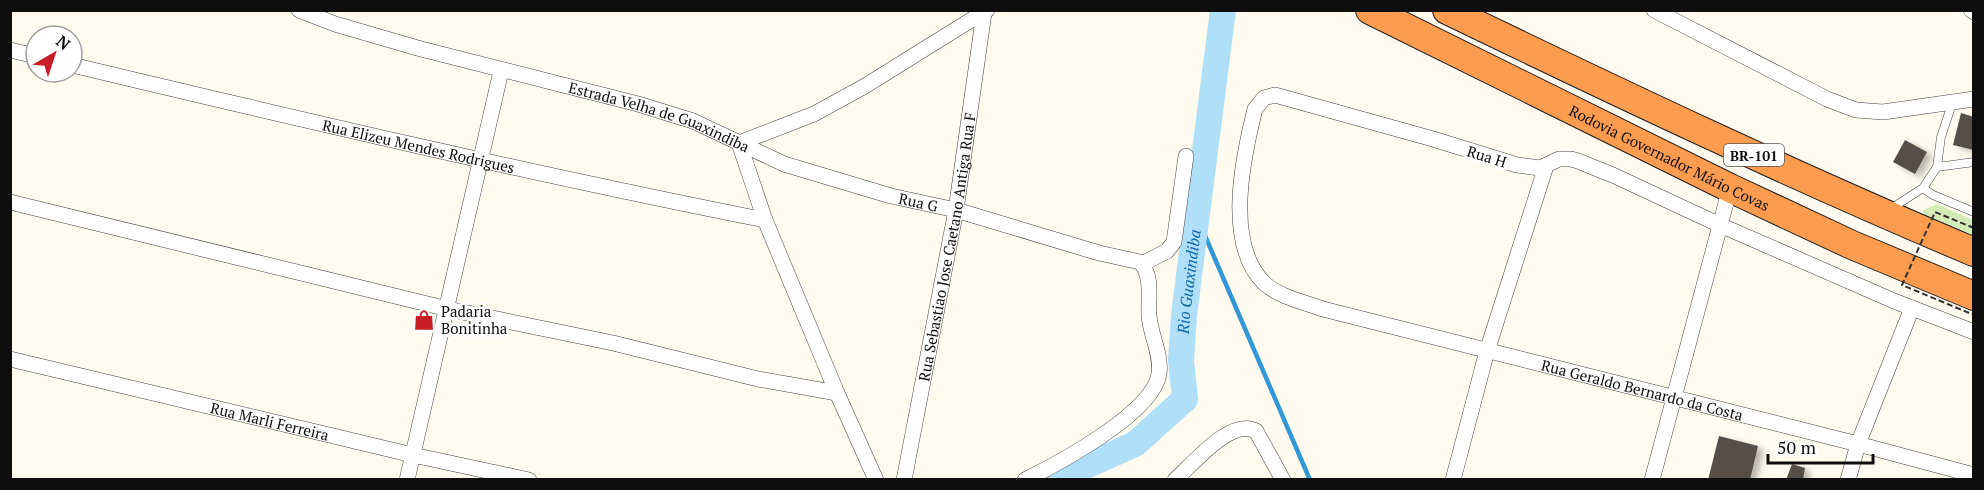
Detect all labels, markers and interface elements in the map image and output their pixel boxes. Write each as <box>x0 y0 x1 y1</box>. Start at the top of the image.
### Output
north arrow <box>24 24 84 84</box>
text: N <box>52 30 75 55</box>
street label: Estrada Velha de Guaxindiba <box>567 77 753 156</box>
street label: Rodovia Governador Mário Covas <box>1566 100 1773 215</box>
street label: Rua Sebastiao Jose Caetano Antiga Rua F <box>913 111 980 383</box>
street label: Rua Elizeu Mendes Rodrigues <box>321 114 517 177</box>
street label: Rua H <box>1465 141 1509 171</box>
road number: BR-101 <box>1724 144 1784 166</box>
street label: Rua G <box>897 188 941 216</box>
water label: Rio Guaxindiba <box>1172 228 1206 336</box>
place label: Padaria Bonitinha <box>441 301 508 338</box>
shop icon: Padaria Bonitinha <box>412 308 436 332</box>
street label: Rua Geraldo Bernardo da Costa <box>1539 355 1746 425</box>
street label: Rua Marli Ferreira <box>209 397 331 445</box>
scale bar <box>1768 427 1873 465</box>
text: 50 m <box>1777 435 1817 459</box>

